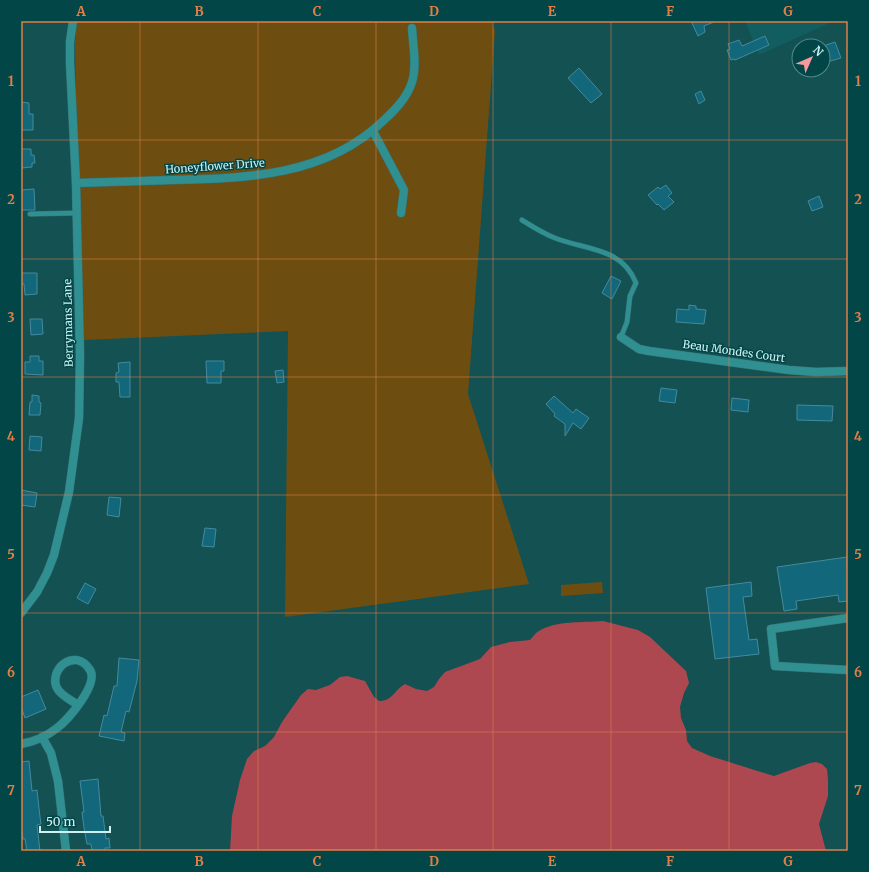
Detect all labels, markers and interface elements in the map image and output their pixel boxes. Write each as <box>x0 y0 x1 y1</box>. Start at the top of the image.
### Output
text: A <box>75 3 86 20</box>
text: B <box>194 3 204 20</box>
text: C <box>313 3 322 20</box>
text: D <box>429 3 439 20</box>
text: E <box>548 3 557 20</box>
text: F <box>666 3 674 20</box>
text: G <box>783 3 793 20</box>
north arrow <box>791 38 831 78</box>
text: N <box>810 43 826 59</box>
text: 1 <box>8 73 14 90</box>
text: 1 <box>855 73 861 90</box>
street label: Honeyflower Drive <box>165 156 266 176</box>
text: 2 <box>7 191 15 208</box>
text: 2 <box>854 191 862 208</box>
street label: Berrymans Lane <box>60 279 76 367</box>
text: 3 <box>7 309 15 326</box>
text: 3 <box>854 309 862 326</box>
street label: Beau Mondes Court <box>682 337 787 365</box>
text: 4 <box>7 428 16 445</box>
text: 4 <box>854 428 863 445</box>
text: 5 <box>7 546 15 563</box>
text: 5 <box>854 546 862 563</box>
text: 6 <box>7 664 15 681</box>
text: 6 <box>854 664 862 681</box>
text: 7 <box>7 782 15 799</box>
text: 7 <box>854 782 862 799</box>
scale bar <box>40 808 110 834</box>
text: 50 m <box>46 814 75 829</box>
text: A <box>75 853 86 870</box>
text: B <box>194 853 204 870</box>
text: C <box>313 853 322 870</box>
text: D <box>429 853 439 870</box>
text: E <box>548 853 557 870</box>
text: F <box>666 853 674 870</box>
text: G <box>783 853 793 870</box>

